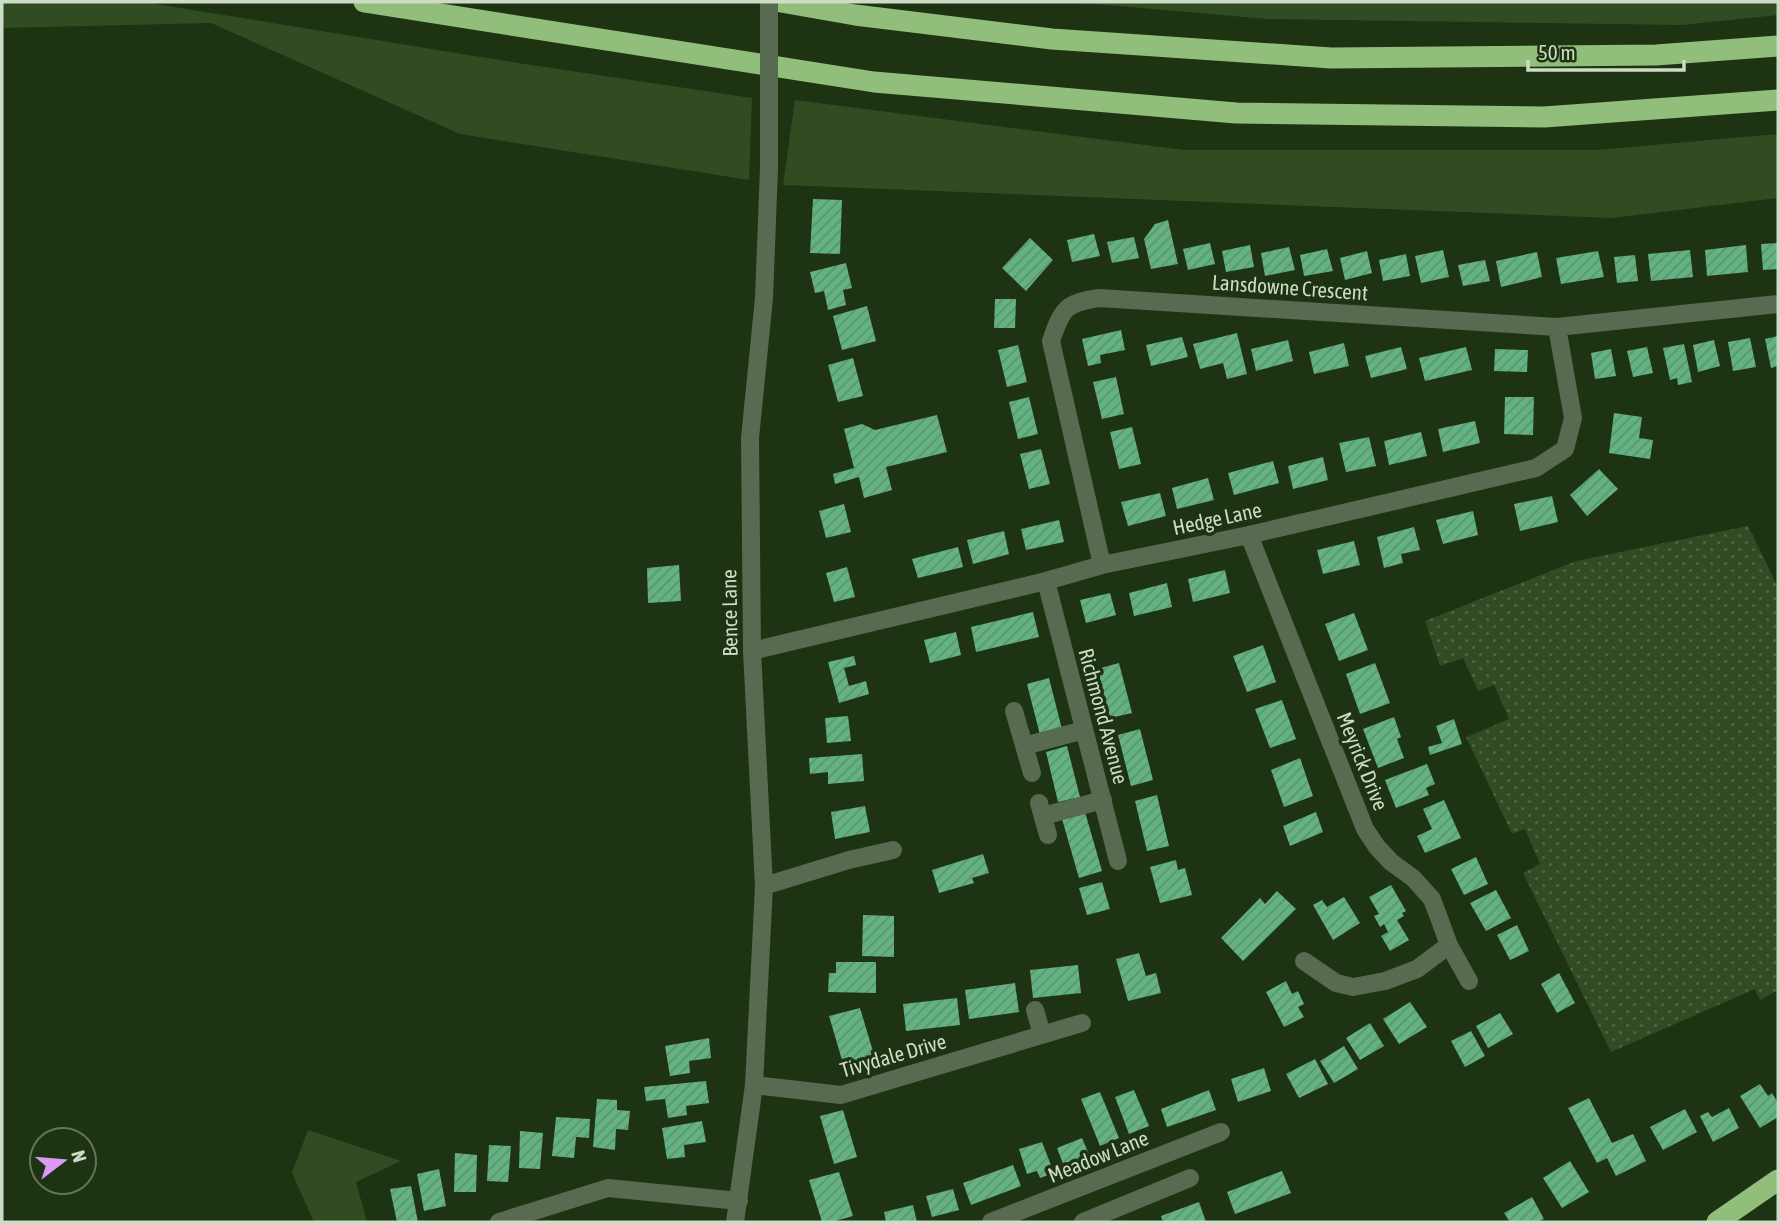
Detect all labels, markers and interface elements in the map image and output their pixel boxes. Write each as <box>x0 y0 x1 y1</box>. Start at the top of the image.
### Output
scale bar <box>1528 28 1684 72</box>
text: 50 m <box>1538 40 1576 64</box>
street label: Lansdowne Crescent <box>1211 270 1369 304</box>
street label: Hedge Lane <box>1170 497 1264 539</box>
street label: Bence Lane <box>716 569 742 657</box>
street label: Richmond Avenue <box>1074 646 1134 786</box>
street label: Meyrick Drive <box>1332 708 1394 814</box>
street label: Tivydale Drive <box>837 1028 949 1082</box>
street label: Meadow Lane <box>1044 1125 1152 1187</box>
north arrow <box>28 1126 98 1196</box>
text: N <box>67 1148 91 1165</box>

